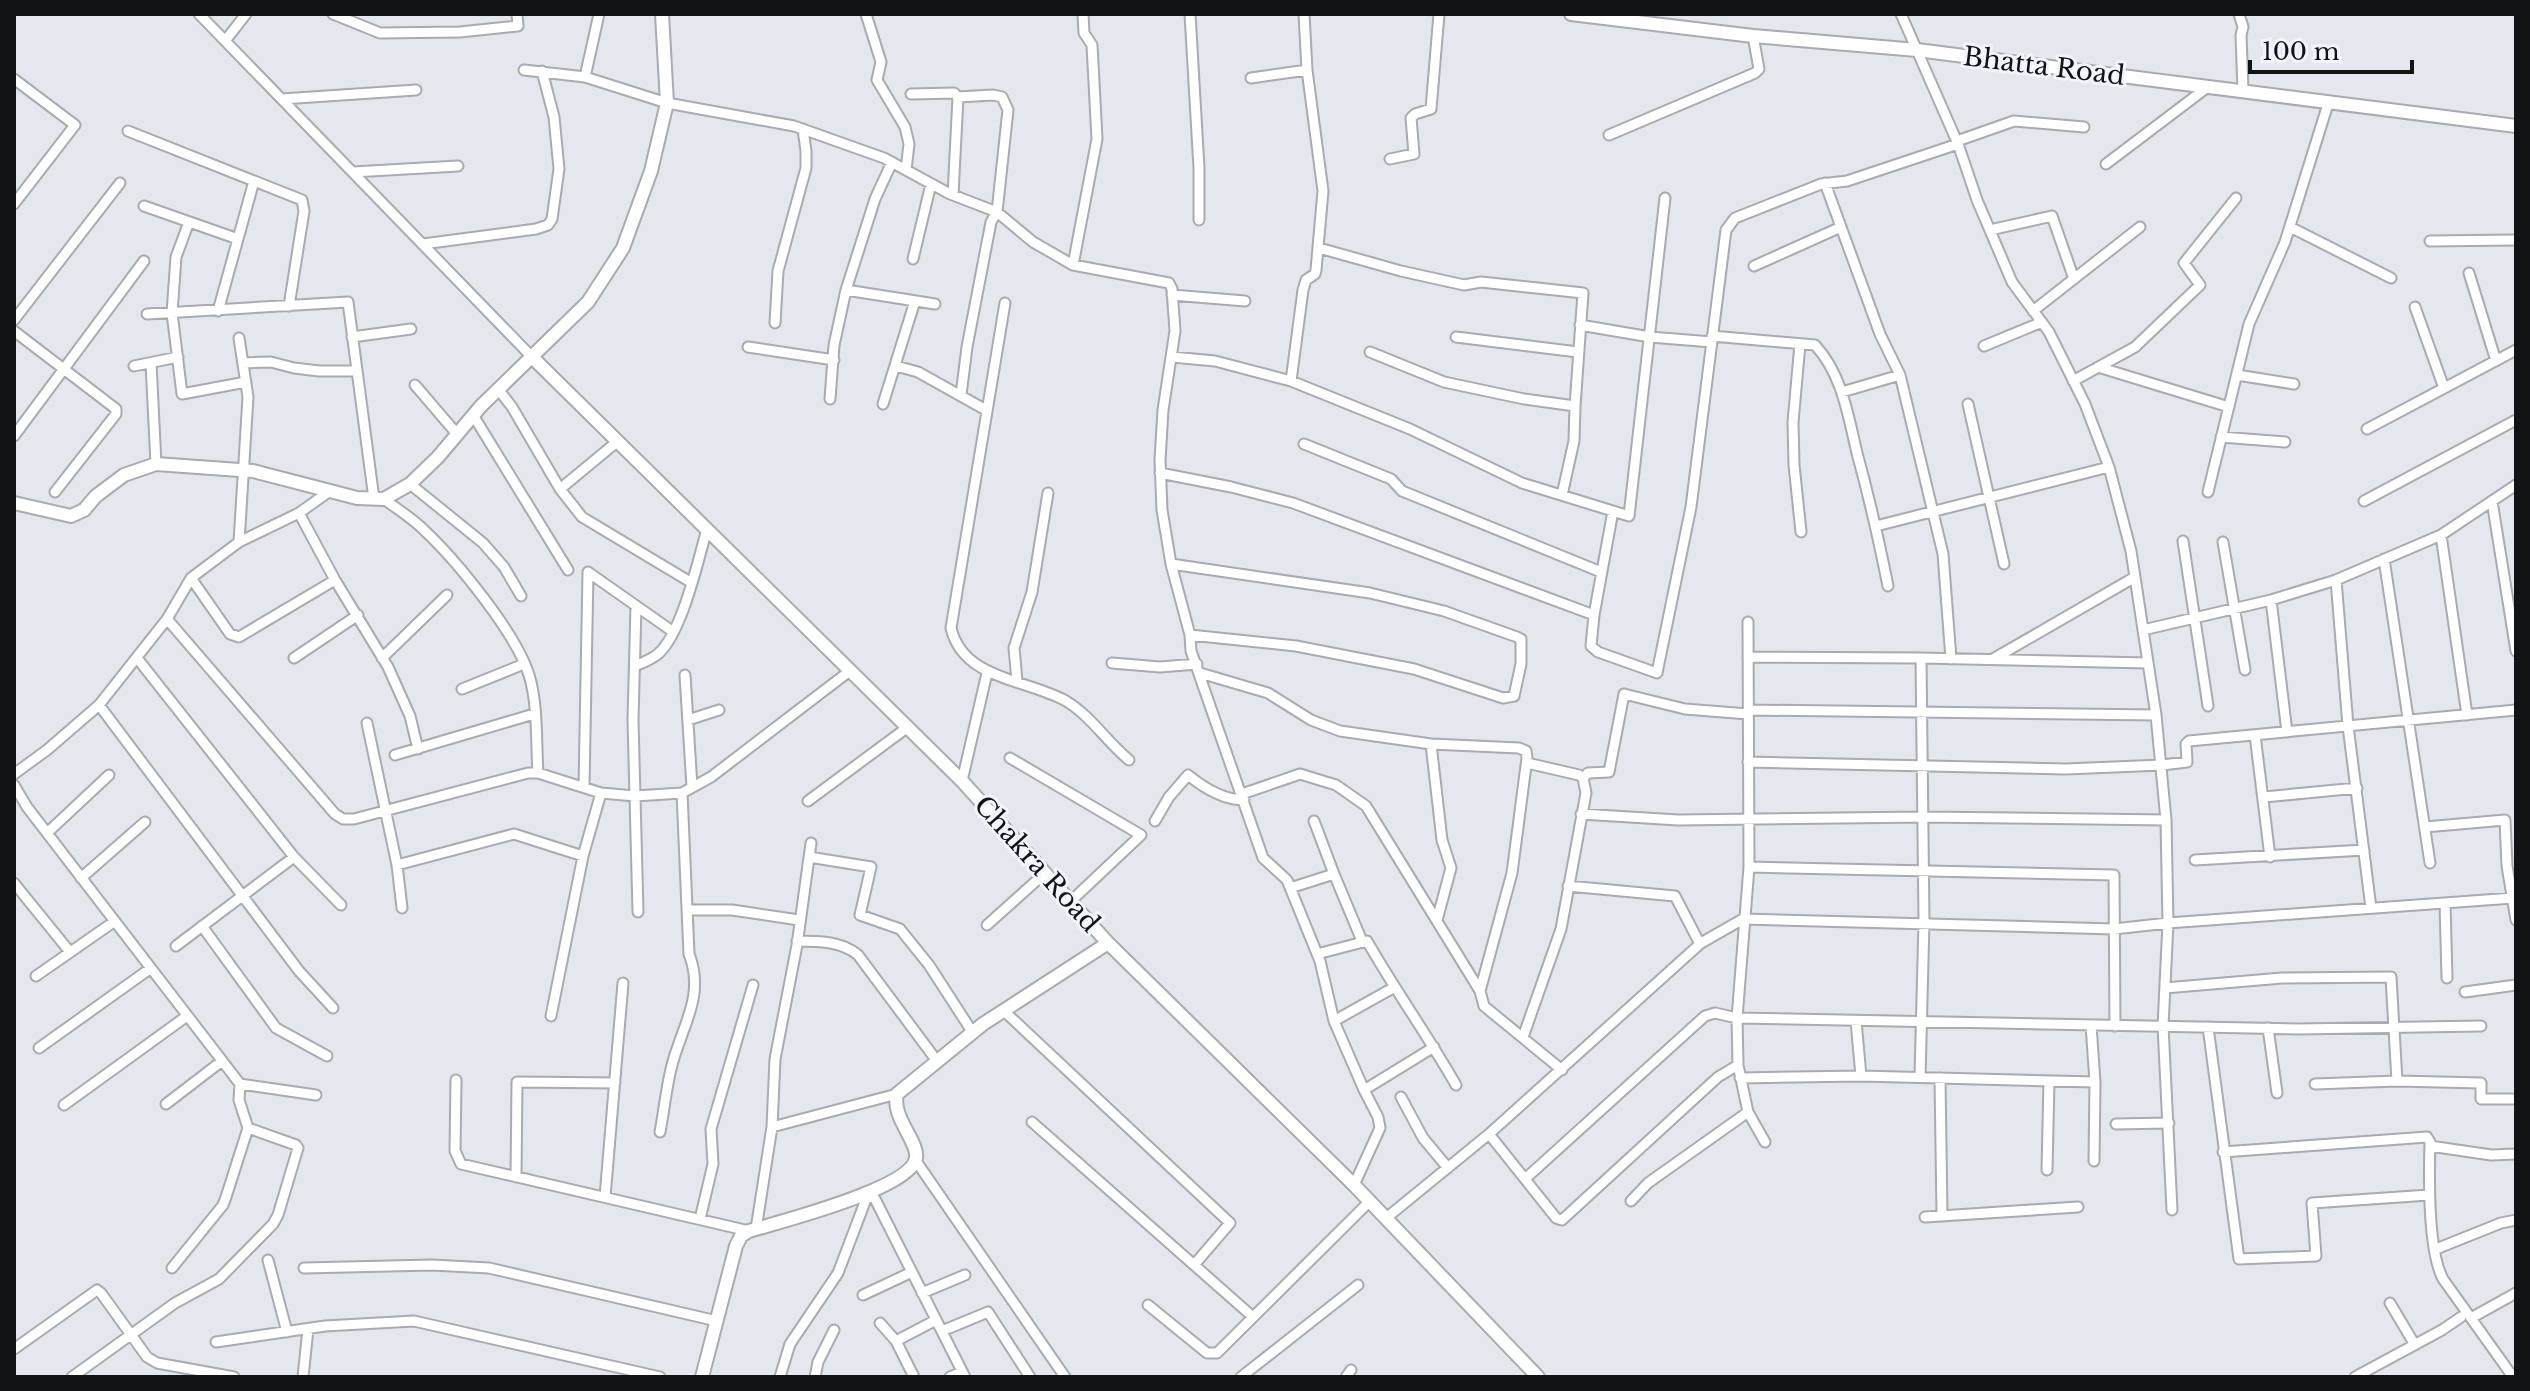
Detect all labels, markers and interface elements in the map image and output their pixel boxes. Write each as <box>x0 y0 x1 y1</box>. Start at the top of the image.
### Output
scale bar <box>2250 24 2412 74</box>
text: 100 m <box>2262 37 2340 66</box>
street label: Bhatta Road <box>1961 40 2127 92</box>
street label: Chakra Road <box>967 789 1107 939</box>

